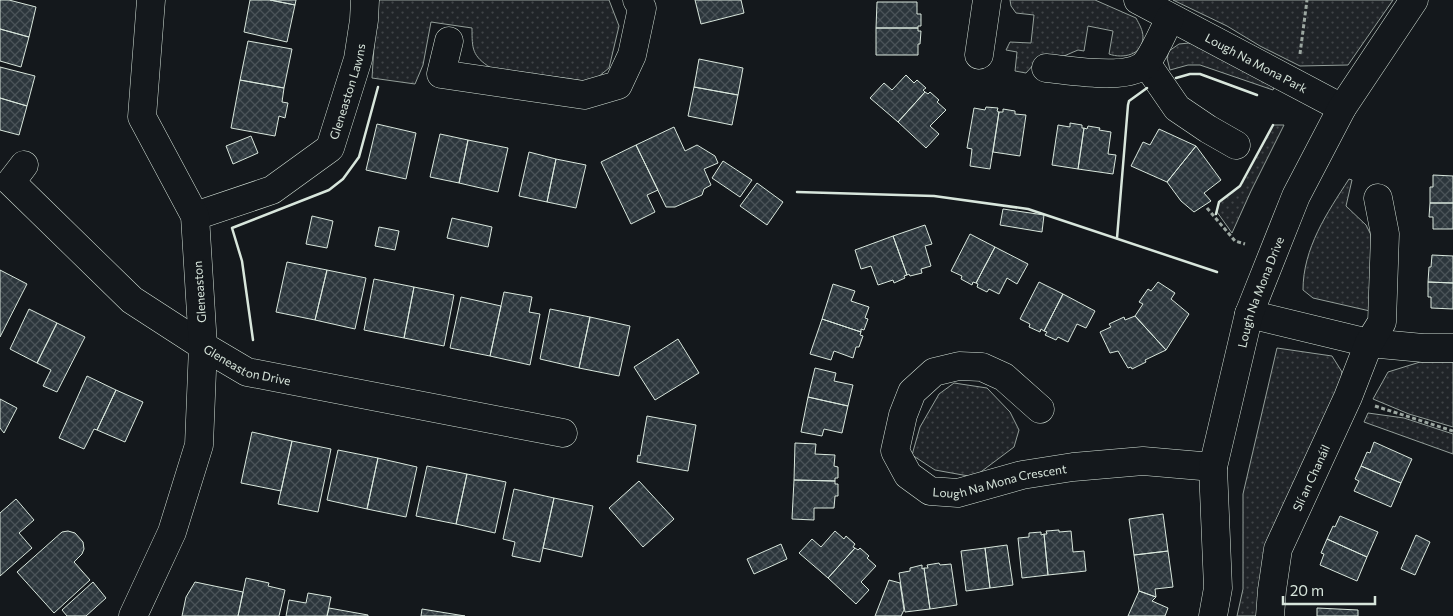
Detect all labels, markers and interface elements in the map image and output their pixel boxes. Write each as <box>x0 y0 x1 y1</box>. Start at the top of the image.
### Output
street label: Lough Na Mona Park <box>1203 30 1310 96</box>
street label: Gleneaston Lawns <box>326 43 367 141</box>
street label: Lough Na Mona Drive <box>1234 234 1286 349</box>
street label: Gleneaston <box>190 261 208 323</box>
street label: Gleneaston Drive <box>201 341 292 387</box>
street label: Slí an Chanáil <box>1289 442 1332 513</box>
street label: Lough Na Mona Crescent <box>932 461 1068 500</box>
scale bar <box>1283 574 1376 606</box>
text: 20 m <box>1290 581 1324 599</box>

